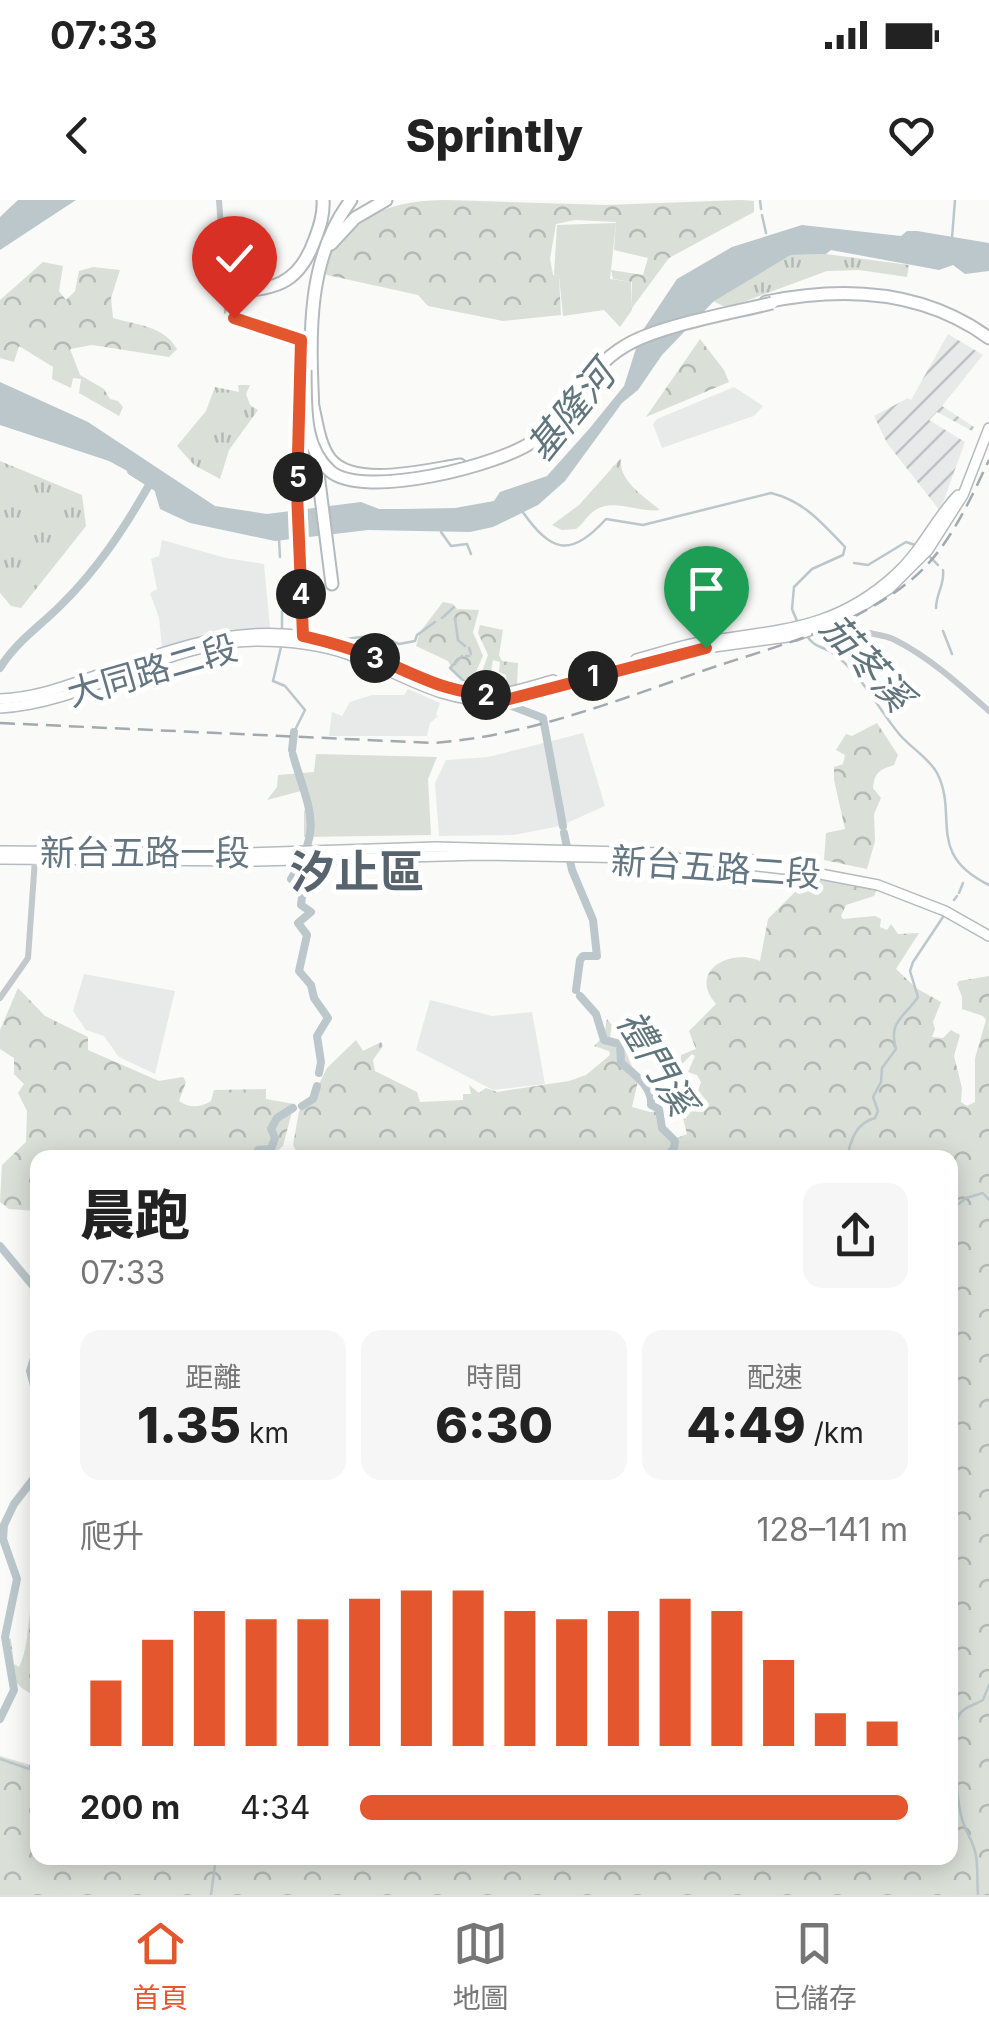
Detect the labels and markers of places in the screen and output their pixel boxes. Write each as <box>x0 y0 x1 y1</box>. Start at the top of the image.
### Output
pin <box>192 216 277 319</box>
pin: 5 <box>273 452 323 502</box>
pin <box>664 546 749 649</box>
pin: 4 <box>276 569 326 619</box>
pin: 3 <box>350 633 400 683</box>
pin: 1 <box>568 651 618 701</box>
pin: 2 <box>461 670 511 720</box>

